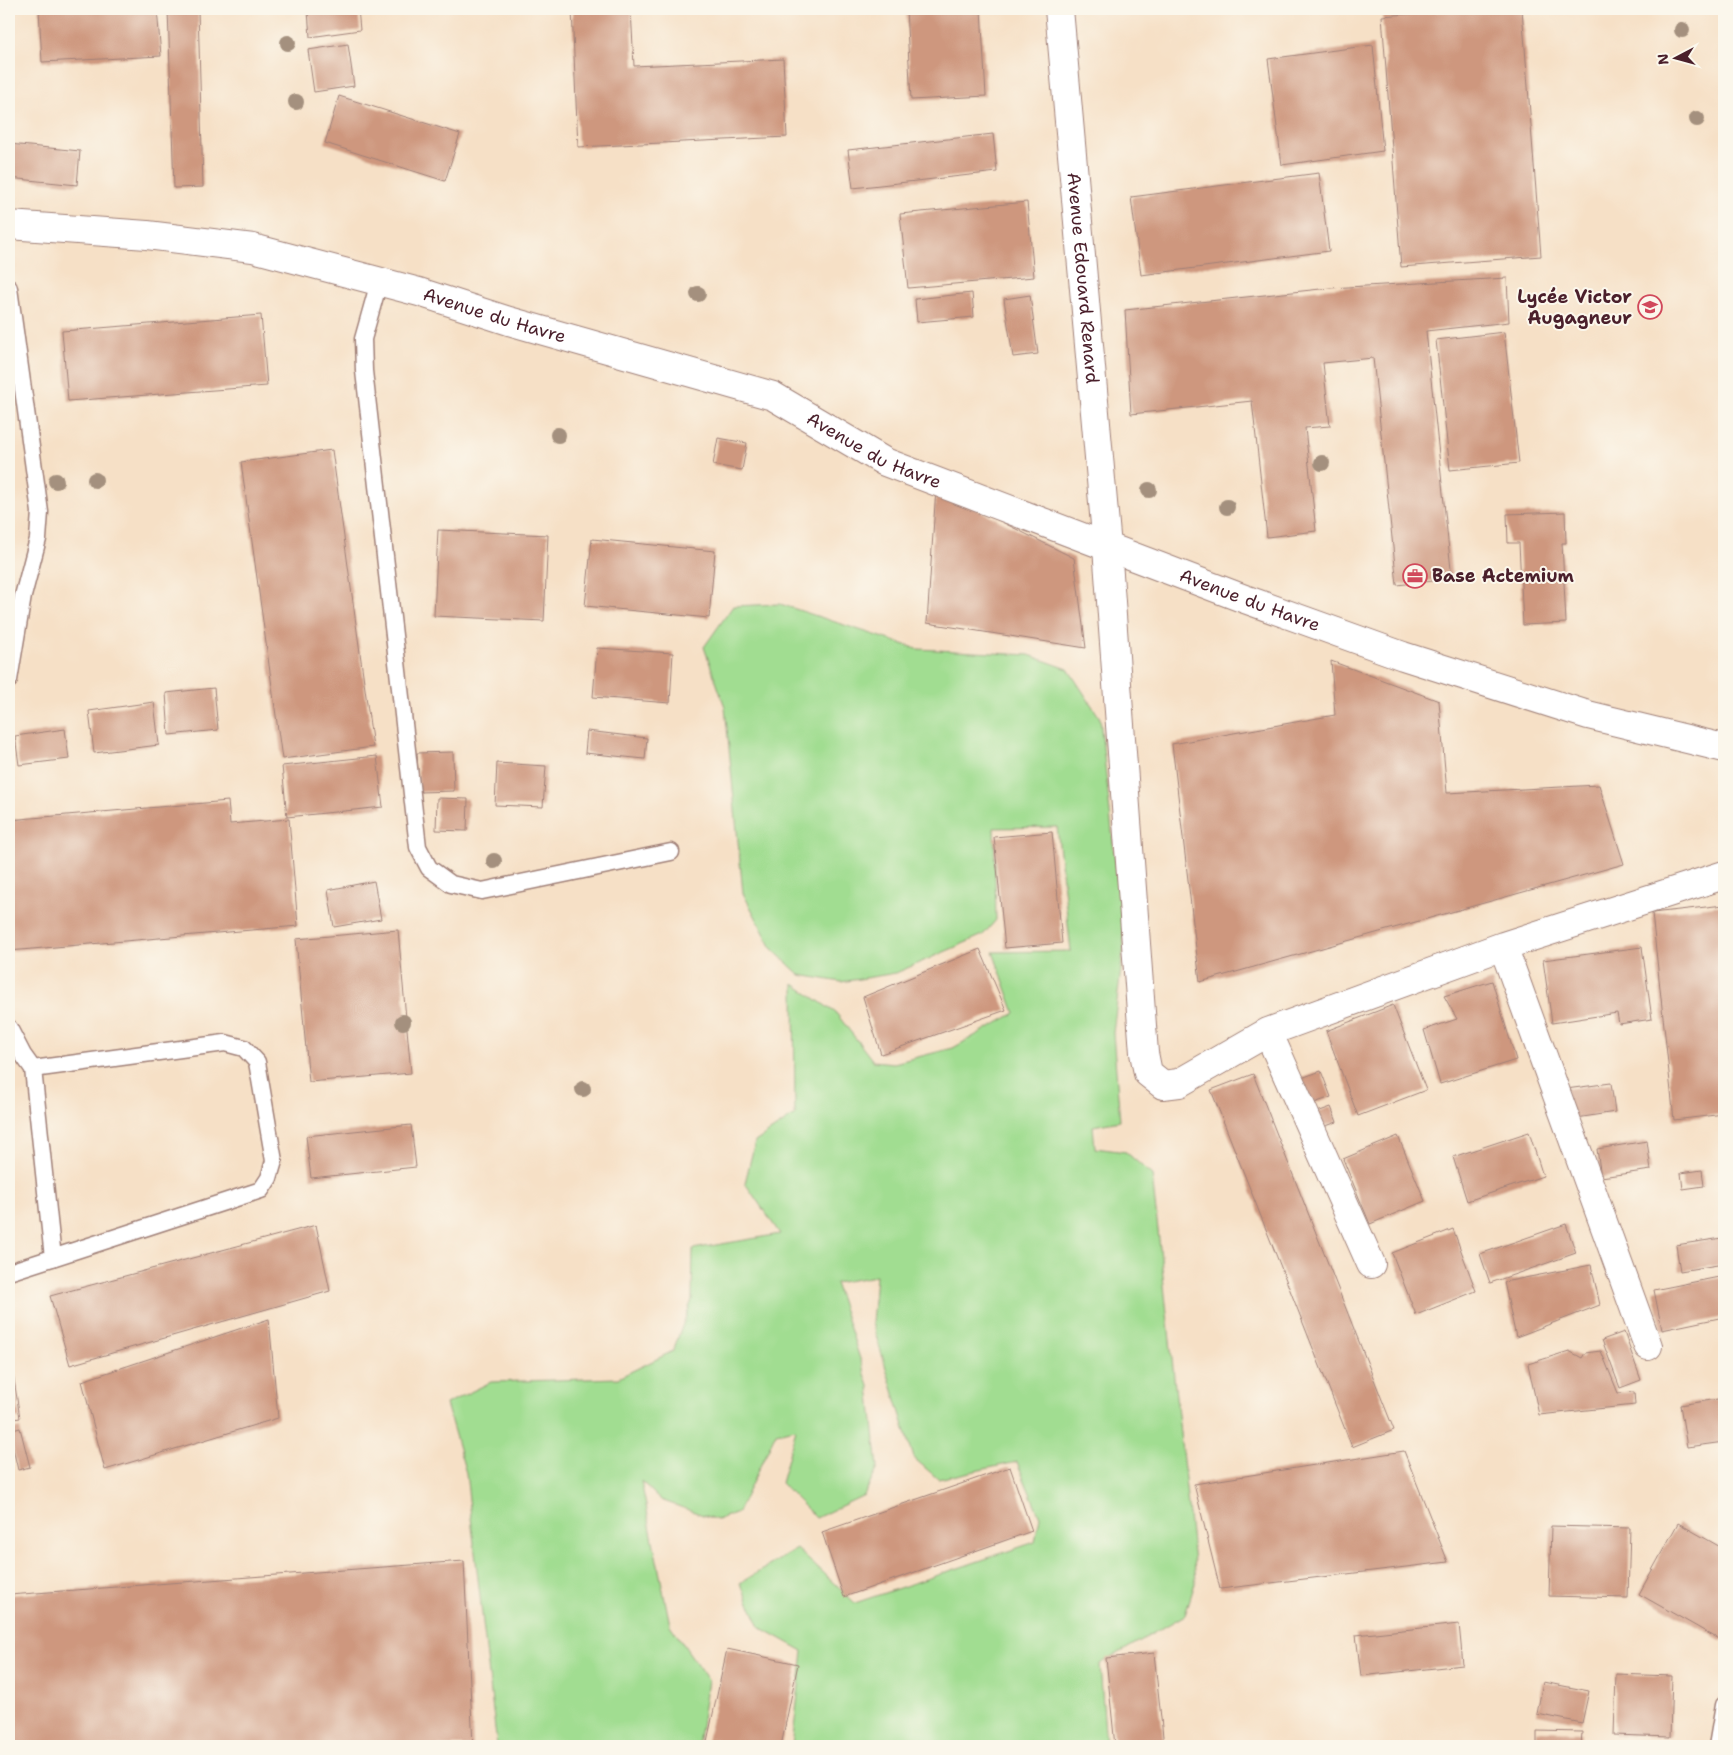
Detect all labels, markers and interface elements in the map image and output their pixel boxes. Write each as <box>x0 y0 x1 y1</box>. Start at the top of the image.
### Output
north arrow <box>1650 32 1700 82</box>
text: N <box>1654 53 1673 66</box>
street label: Avenue Edouard Renard <box>1062 171 1104 385</box>
street label: Avenue du Havre <box>420 282 569 349</box>
place label: Lycée Victor Augagneur <box>1517 285 1632 330</box>
school or university icon: Lycée Victor Augagneur <box>1637 294 1663 320</box>
street label: Avenue du Havre <box>802 406 945 494</box>
street label: Avenue du Havre <box>1176 563 1323 637</box>
office icon: Base Actemium <box>1402 563 1428 589</box>
place label: Base Actemium <box>1432 564 1574 588</box>

